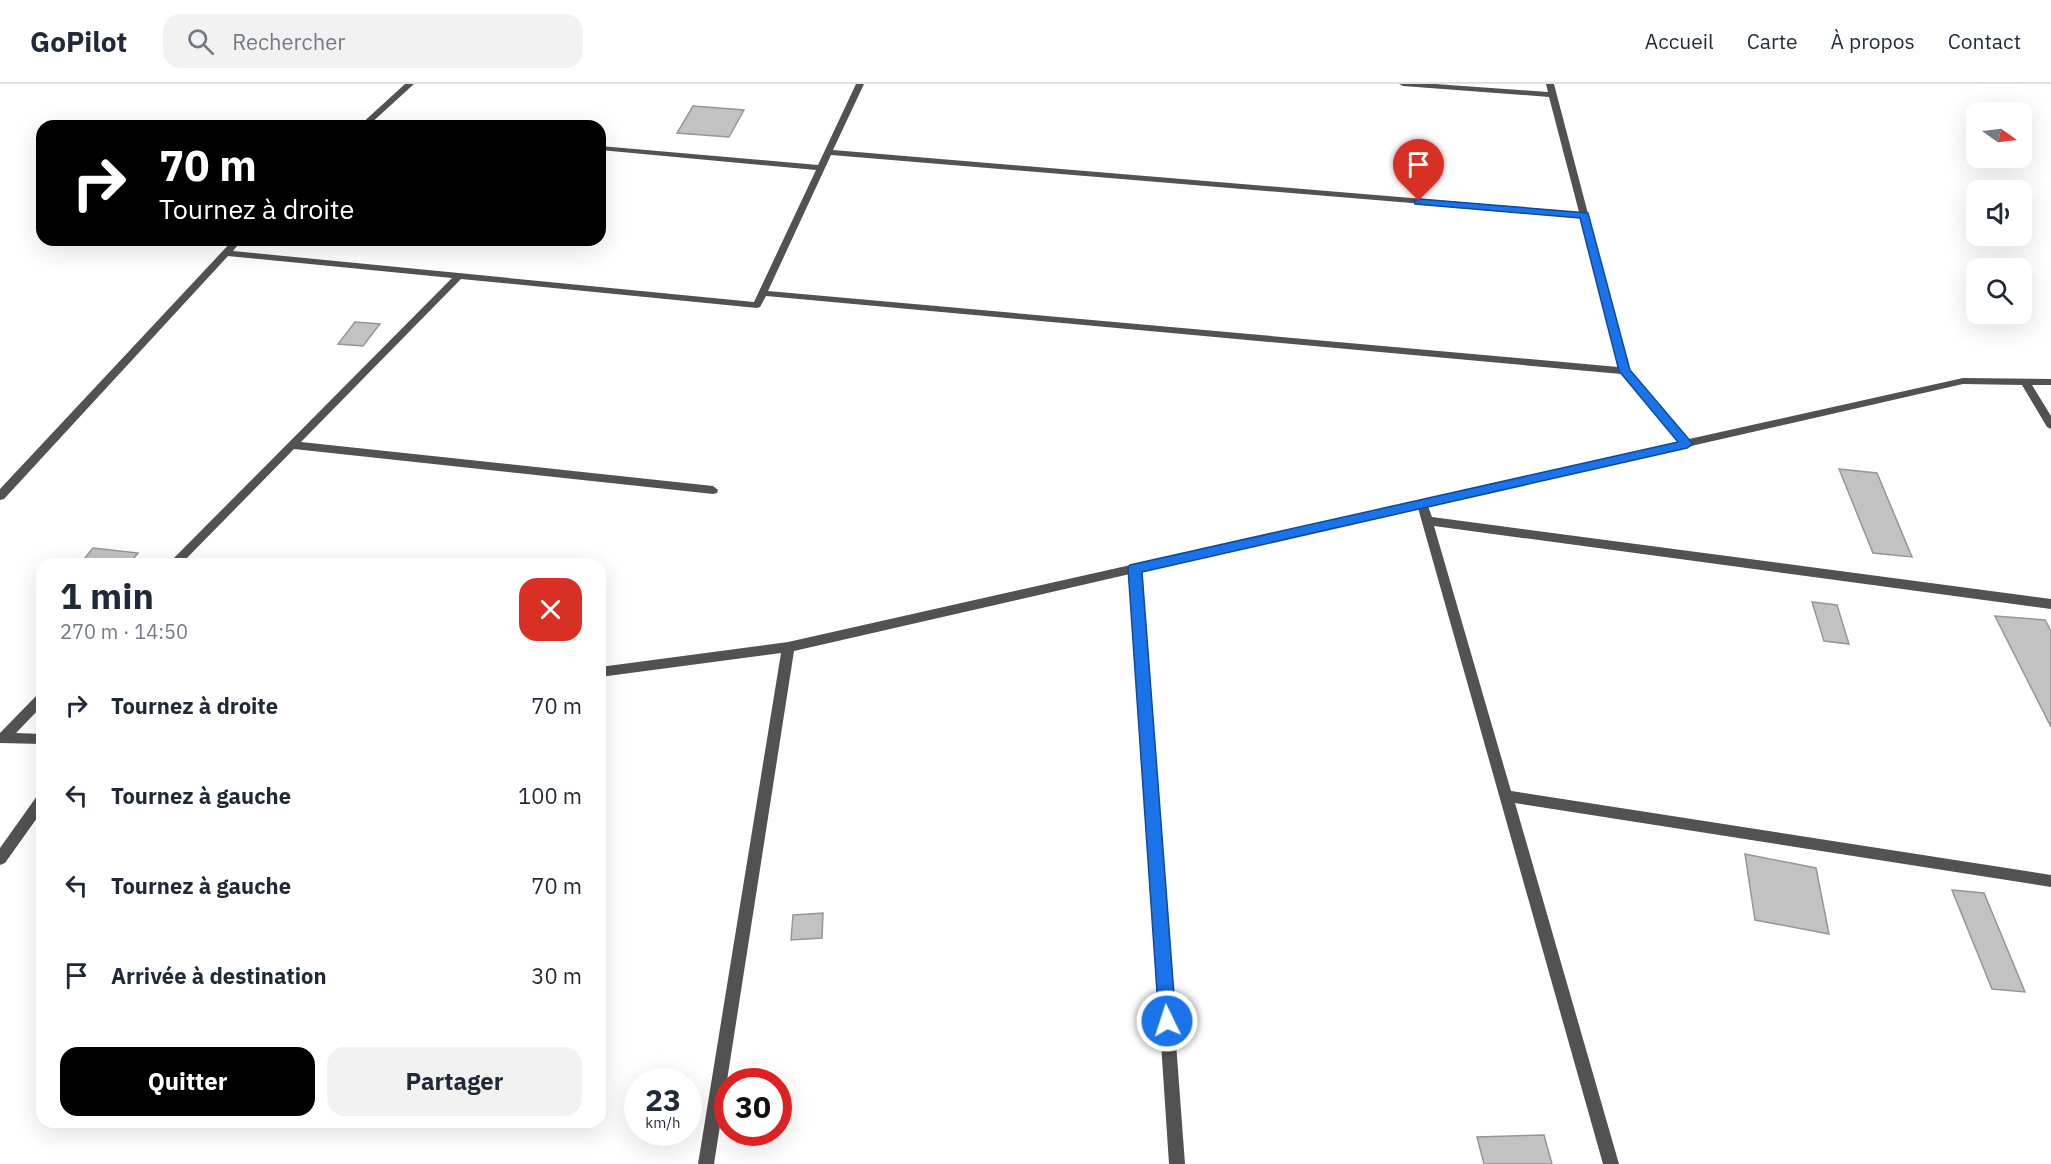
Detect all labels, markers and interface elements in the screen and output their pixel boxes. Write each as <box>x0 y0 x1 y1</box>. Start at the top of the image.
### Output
search box <box>163 14 583 68</box>
text: GoPilot <box>30 23 127 60</box>
icon: search <box>184 25 217 58</box>
text: Rechercher <box>232 27 345 56</box>
text: Accueil <box>1645 27 1714 55</box>
text: Carte <box>1747 27 1798 55</box>
text: À propos <box>1831 27 1915 55</box>
text: Contact <box>1948 27 2021 55</box>
north arrow <box>1966 102 2032 168</box>
map controls <box>1966 102 2032 324</box>
text: 70 m <box>159 138 257 193</box>
pin <box>1393 139 1444 201</box>
icon: right <box>60 144 138 222</box>
icon: arrive <box>1402 148 1435 181</box>
button: sound <box>1966 180 2032 246</box>
text: Tournez à droite <box>159 191 354 226</box>
button: search <box>1966 258 2032 324</box>
text: 1 min <box>60 572 154 619</box>
button: close <box>519 578 582 641</box>
text: 270 m · 14:50 <box>60 618 188 645</box>
icon: right <box>60 689 93 722</box>
text: Tournez à droite <box>111 691 278 720</box>
text: 70 m <box>531 691 582 720</box>
icon: left <box>60 779 93 812</box>
text: Tournez à gauche <box>111 781 291 810</box>
text: 100 m <box>518 781 582 810</box>
icon: left <box>60 869 93 902</box>
text: Tournez à gauche <box>111 871 291 900</box>
text: 70 m <box>531 871 582 900</box>
icon: arrive <box>60 959 93 992</box>
text: Arrivée à destination <box>111 961 327 990</box>
text: 30 m <box>531 961 582 990</box>
position arrow <box>1135 989 1199 1053</box>
button: Quitter <box>60 1047 315 1116</box>
button: Partager <box>327 1047 582 1116</box>
speed limit sign: 30 <box>714 1068 792 1146</box>
text: 23 <box>645 1080 681 1119</box>
text: km/h <box>645 1113 681 1132</box>

